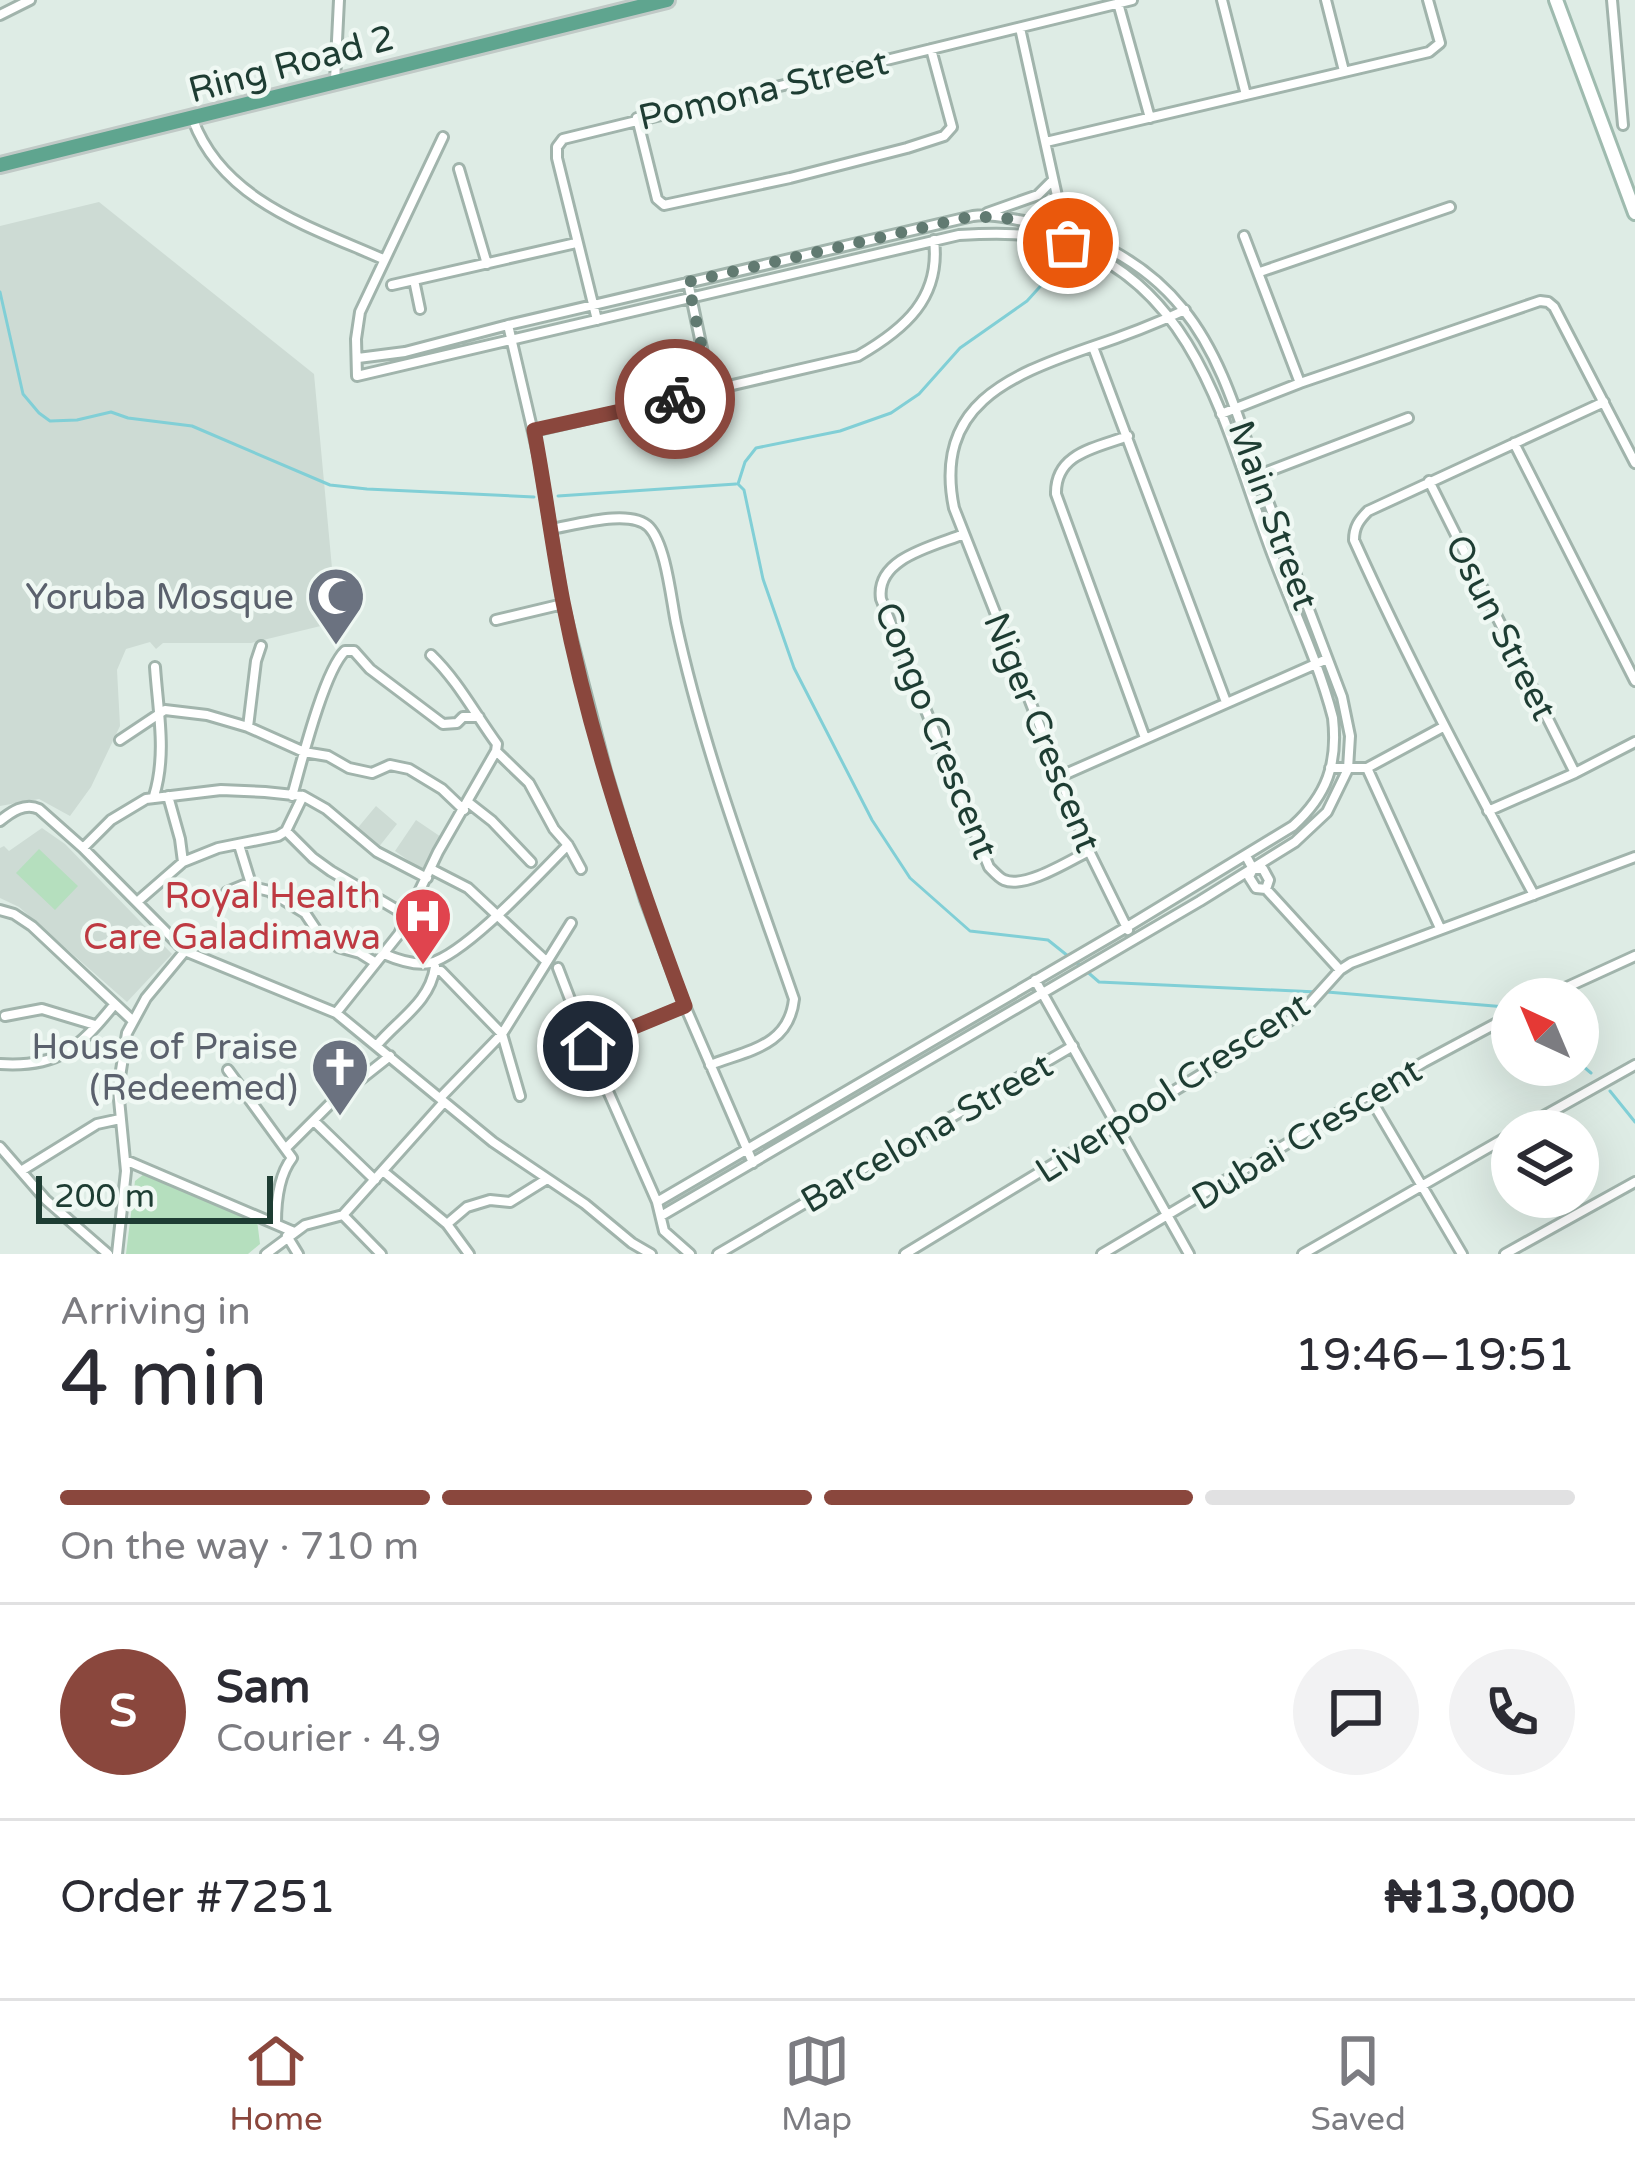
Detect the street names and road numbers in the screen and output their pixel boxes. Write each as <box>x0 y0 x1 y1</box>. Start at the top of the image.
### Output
street label: Ring Road 2 <box>184 16 399 113</box>
street label: Pomona Street <box>634 41 892 140</box>
street label: Main Street <box>1219 415 1327 616</box>
street label: Osun Street <box>1436 528 1566 728</box>
street label: Congo Crescent <box>865 596 1007 865</box>
street label: Niger Crescent <box>974 607 1109 858</box>
street label: Liverpool Crescent <box>1028 984 1318 1193</box>
street label: Barcelona Street <box>793 1044 1060 1223</box>
street label: Dubai Crescent <box>1184 1049 1429 1220</box>

